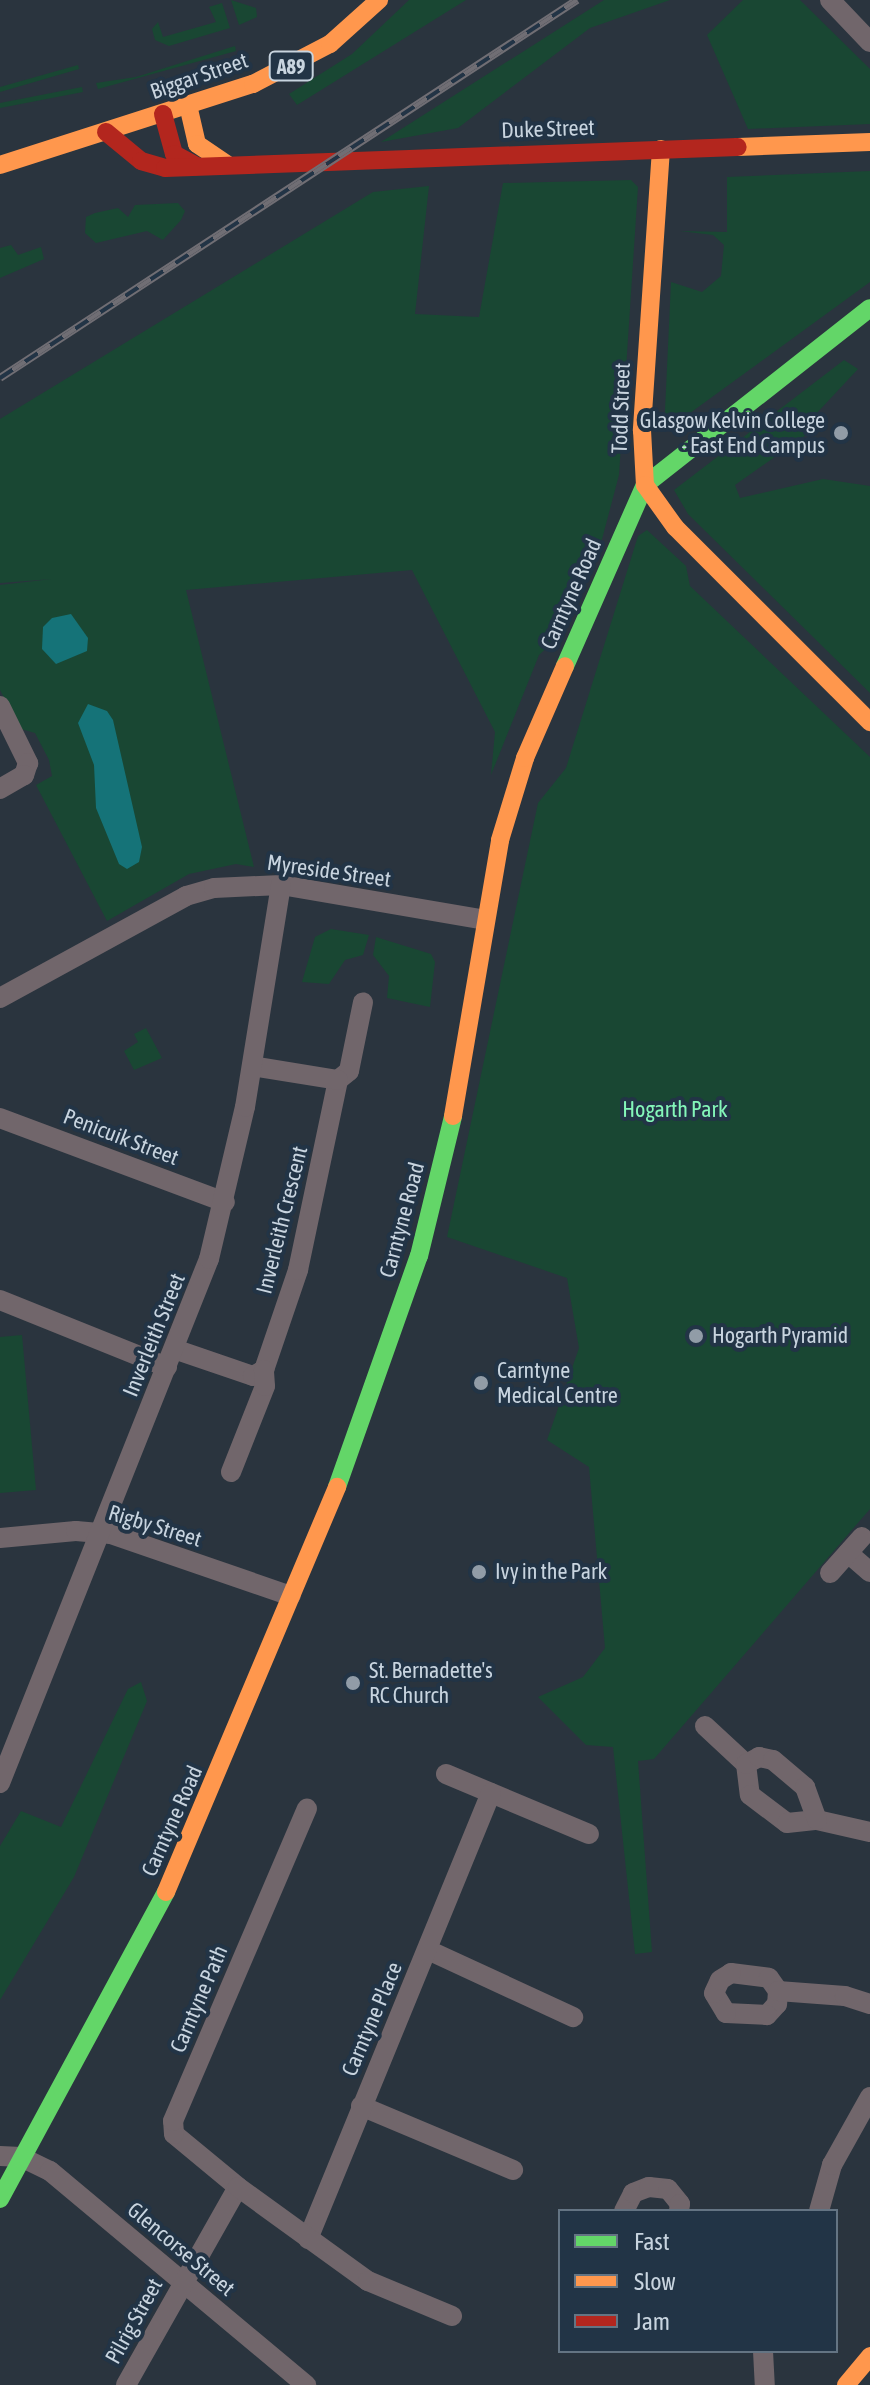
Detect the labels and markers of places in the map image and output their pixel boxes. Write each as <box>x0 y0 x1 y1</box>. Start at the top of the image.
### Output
place label: Glasgow Kelvin College - East End Campus <box>640 407 825 458</box>
marker: Glasgow Kelvin College - East End Campus <box>832 424 850 442</box>
place label: Hogarth Pyramid <box>712 1323 848 1349</box>
marker: Hogarth Pyramid <box>687 1327 705 1345</box>
place label: Carntyne Medical Centre <box>497 1357 618 1408</box>
marker: Carntyne Medical Centre <box>472 1374 490 1392</box>
place label: Ivy in the Park <box>495 1559 607 1585</box>
marker: Ivy in the Park <box>470 1563 488 1581</box>
place label: St. Bernadette's RC Church <box>369 1657 493 1708</box>
marker: St. Bernadette's RC Church <box>344 1674 362 1692</box>

